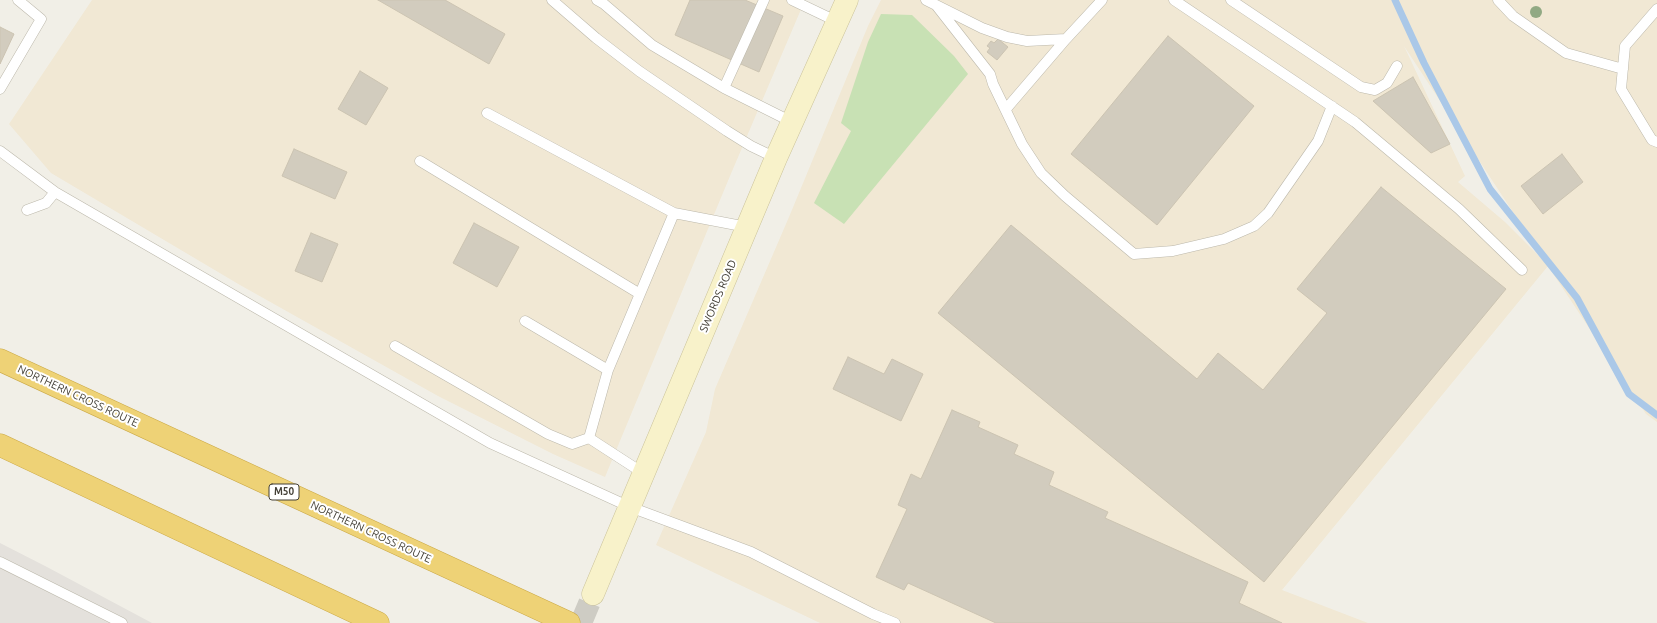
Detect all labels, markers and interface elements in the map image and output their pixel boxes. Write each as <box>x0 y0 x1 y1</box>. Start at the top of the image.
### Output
street label: SWORDS ROAD <box>697 258 739 334</box>
street label: NORTHERN CROSS ROUTE <box>15 362 141 430</box>
road number: M50 <box>269 484 299 500</box>
street label: NORTHERN CROSS ROUTE <box>308 498 434 566</box>

